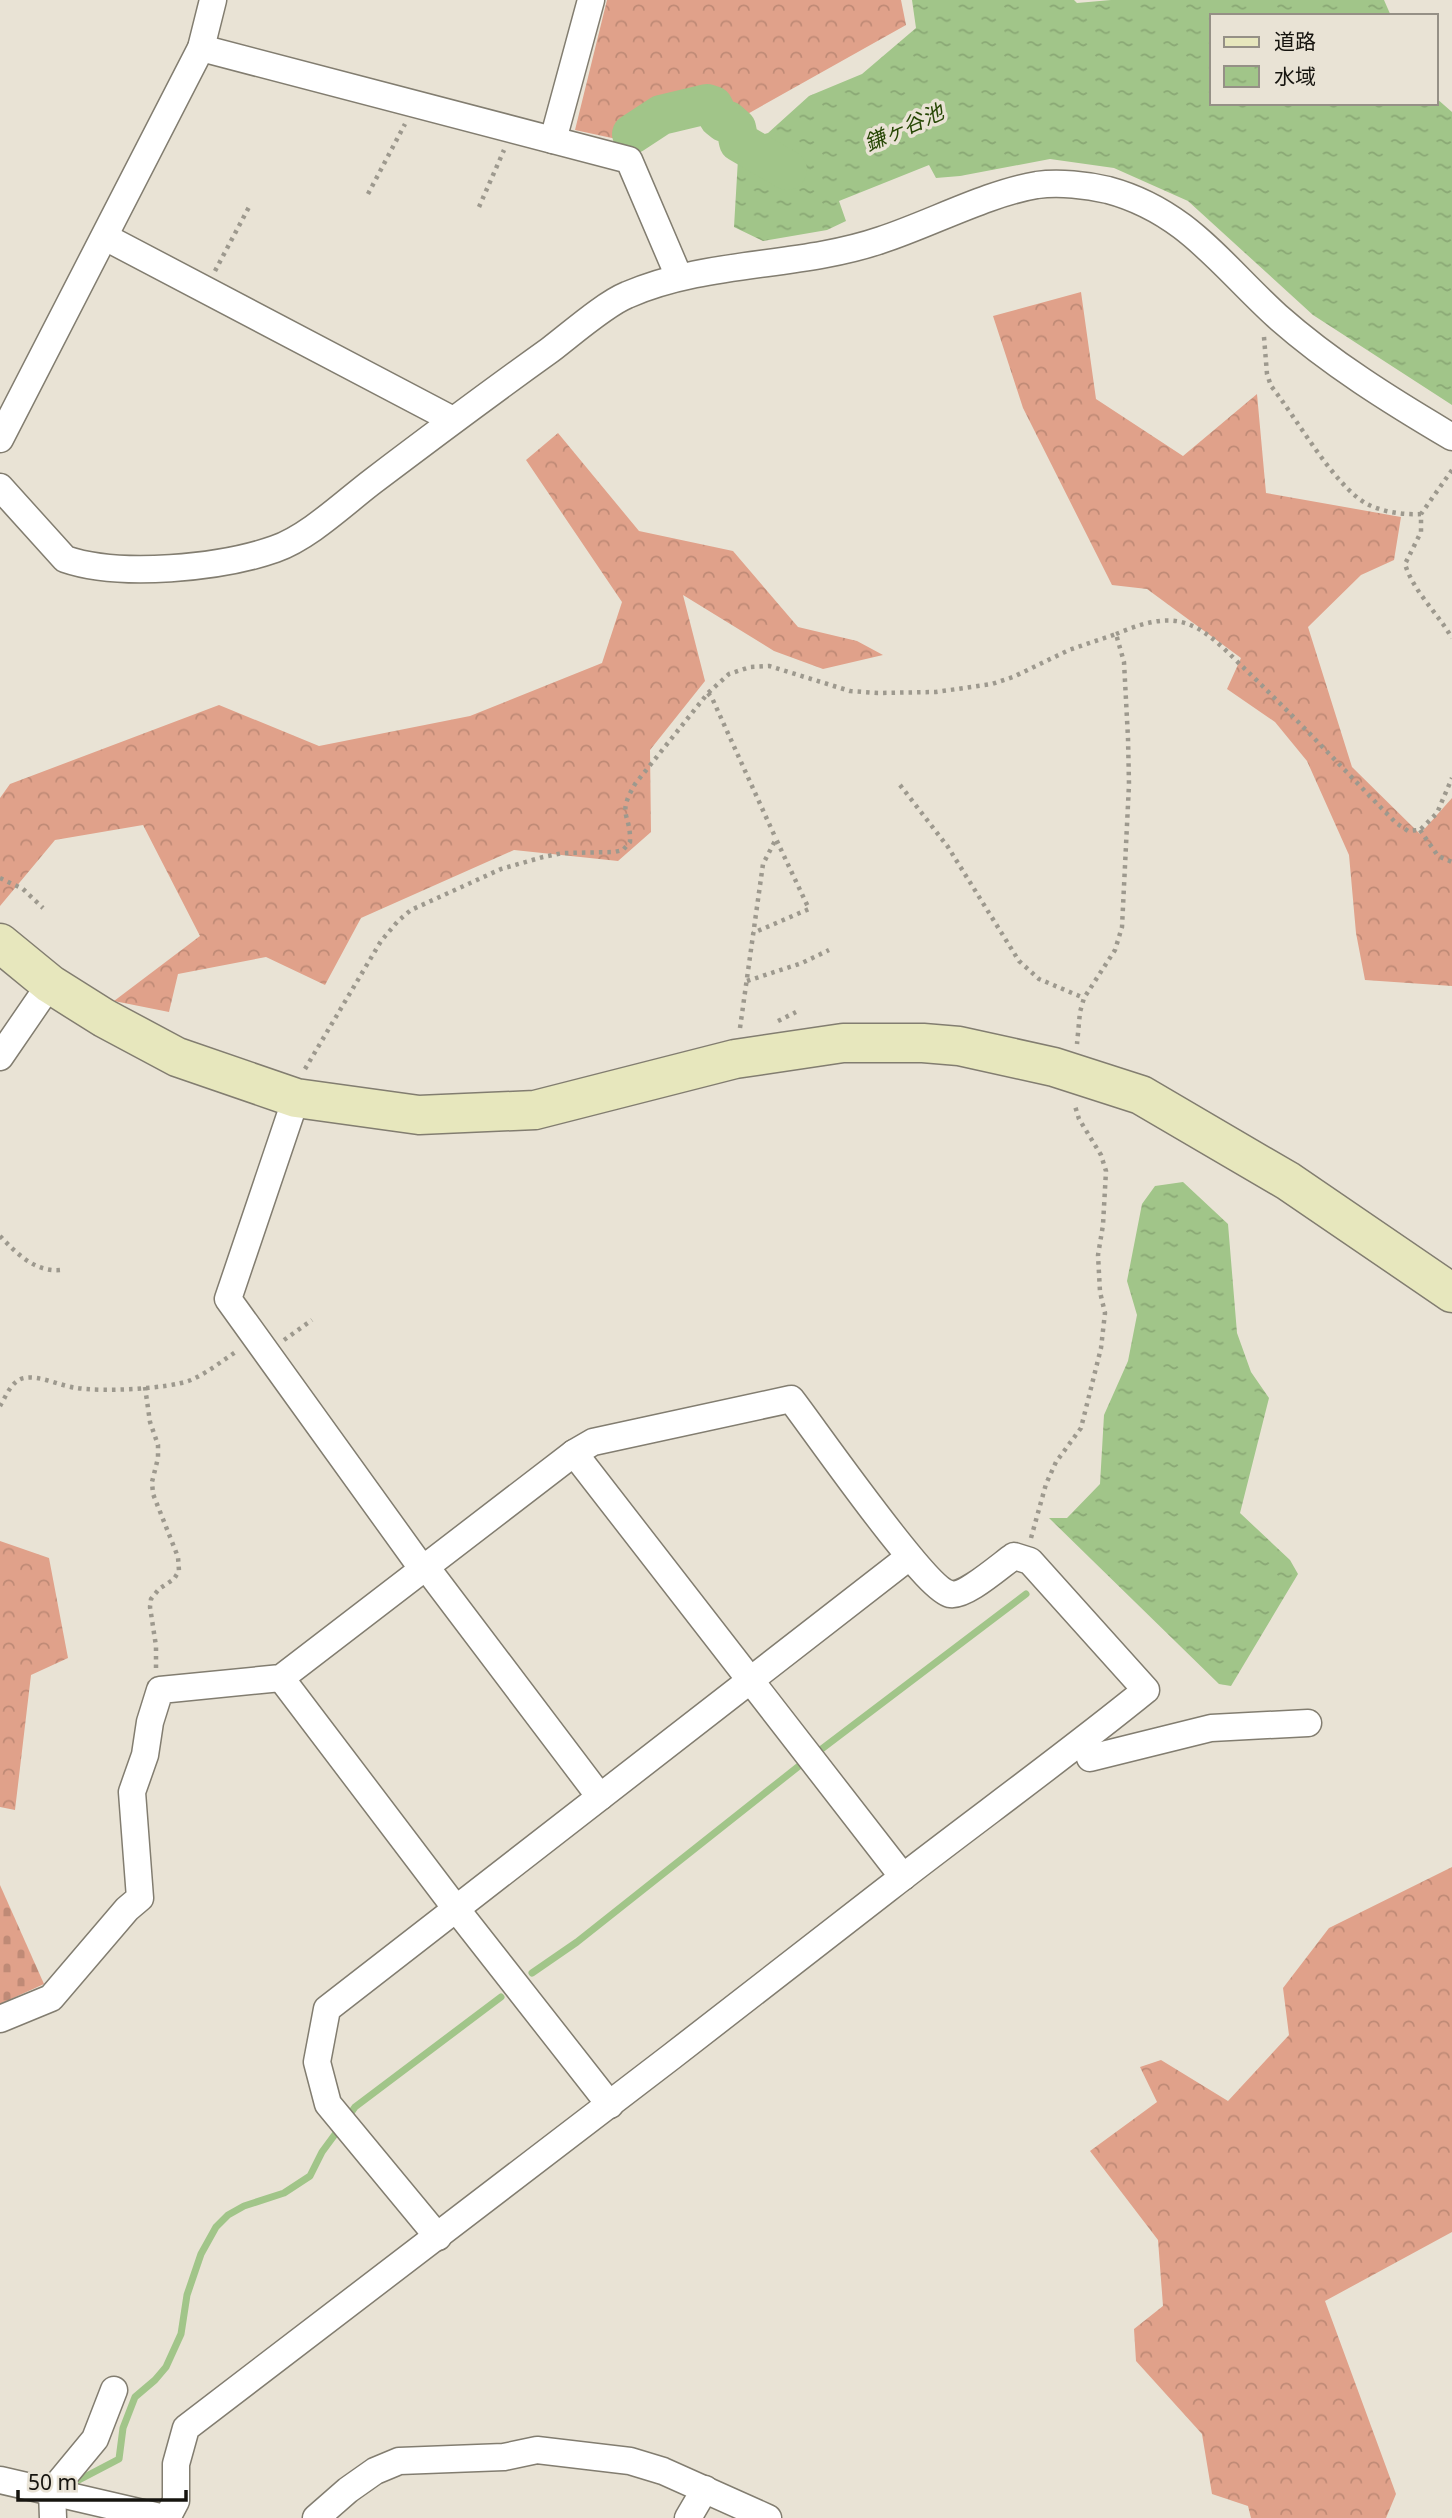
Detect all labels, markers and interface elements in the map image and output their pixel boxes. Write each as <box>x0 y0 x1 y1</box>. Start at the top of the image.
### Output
legend <box>1210 14 1438 105</box>
text: 道路 <box>1274 27 1316 55</box>
text: 水域 <box>1274 62 1316 90</box>
water label: 鎌ヶ谷池 <box>860 96 949 157</box>
scale bar <box>18 2458 186 2502</box>
text: 50 m <box>28 2468 77 2496</box>

